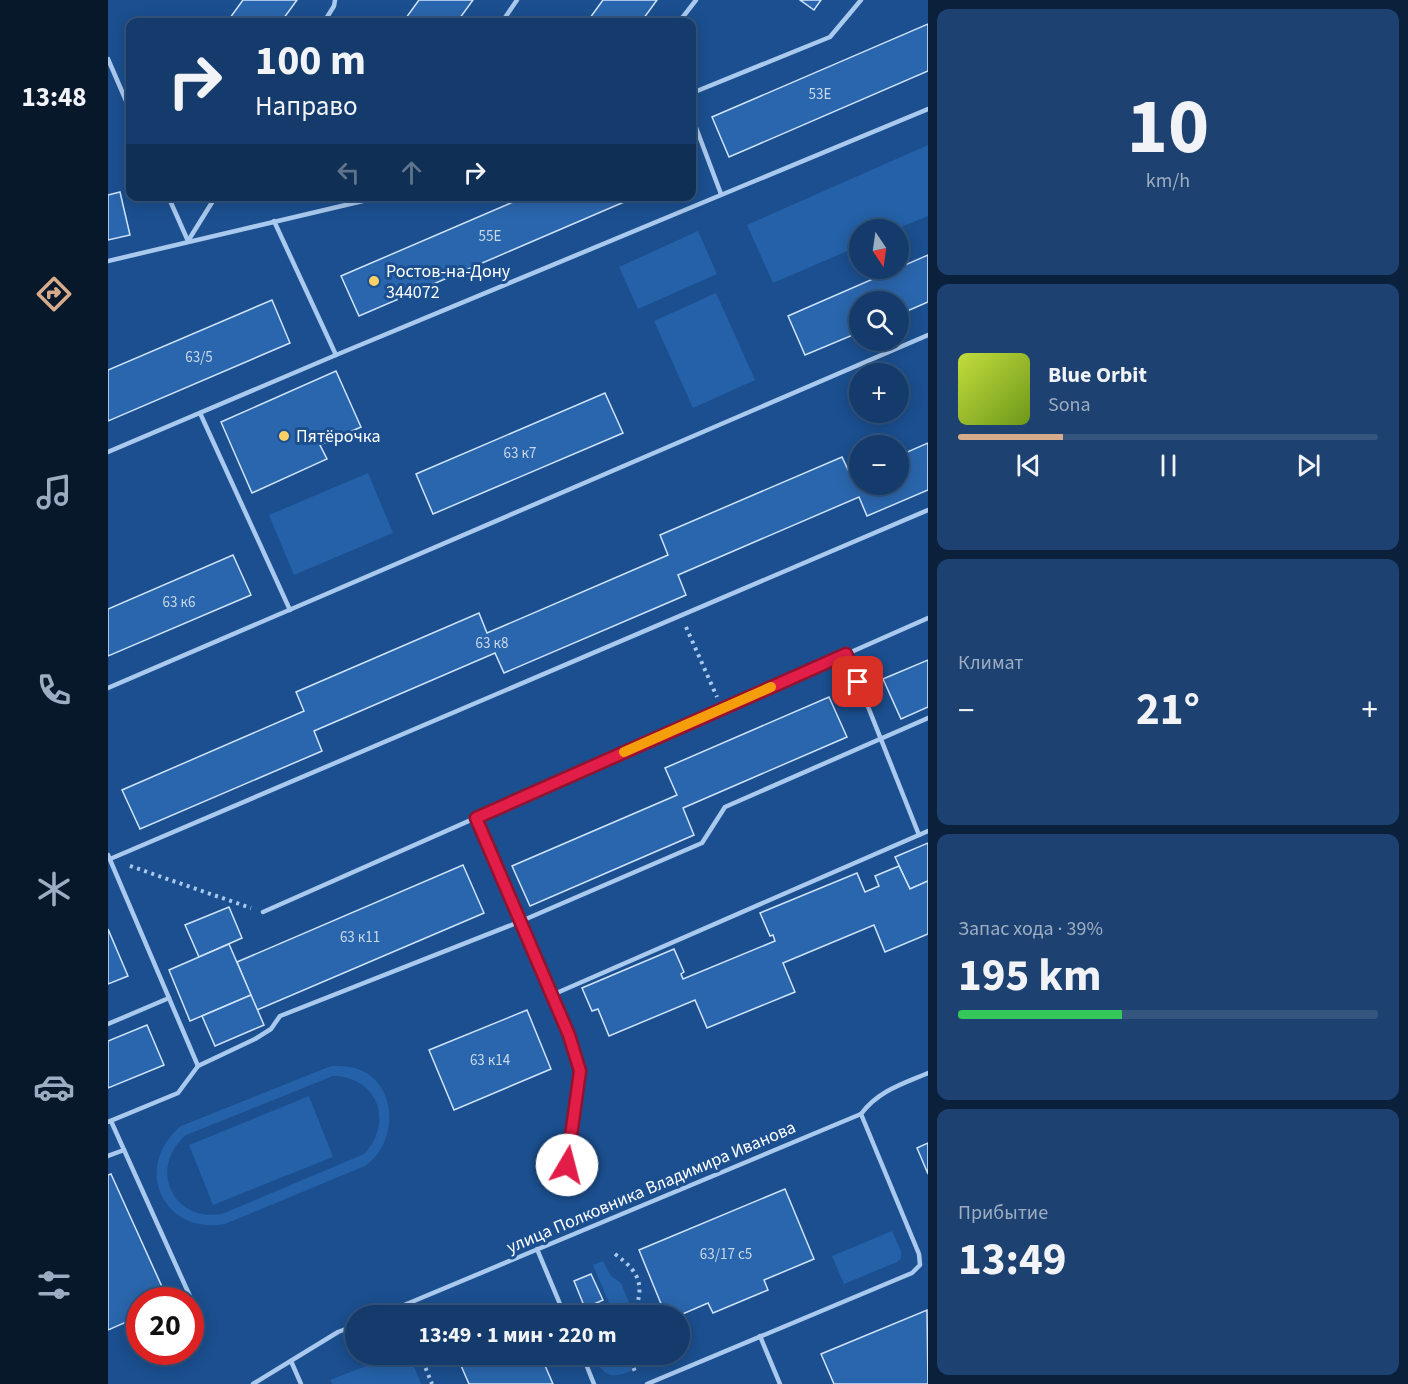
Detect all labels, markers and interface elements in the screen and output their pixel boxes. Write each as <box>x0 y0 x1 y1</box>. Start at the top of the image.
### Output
text: 100 m <box>255 31 366 91</box>
icon: right <box>156 42 234 120</box>
text: 10 <box>1127 72 1209 183</box>
text: 13:48 <box>21 78 87 117</box>
house number: 53Е <box>809 84 831 105</box>
text: Направо <box>255 87 358 126</box>
icon: left <box>332 156 365 189</box>
icon: ahead <box>395 156 428 189</box>
icon: right <box>458 156 491 189</box>
text: km/h <box>1146 167 1190 195</box>
north arrow <box>849 219 909 279</box>
map controls <box>849 219 909 495</box>
house number: 55Е <box>479 226 501 247</box>
place label: Ростов-на-Дону 344072 <box>386 259 511 305</box>
icon: directions <box>33 273 75 315</box>
marker: Ростов-на-Дону 344072 <box>367 274 381 288</box>
button: search <box>849 291 909 351</box>
house number: 63/5 <box>185 347 213 368</box>
text: Blue Orbit <box>1048 359 1147 391</box>
button: + <box>849 363 909 423</box>
text: Sona <box>1048 391 1091 419</box>
place label: Пятёрочка <box>296 424 381 449</box>
marker: Пятёрочка <box>277 429 291 443</box>
button: − <box>849 435 909 495</box>
house number: 63 к7 <box>504 443 536 464</box>
icon: previous <box>1012 449 1045 482</box>
icon: pause <box>1152 449 1185 482</box>
icon: next <box>1292 449 1325 482</box>
icon: music <box>33 471 75 513</box>
house number: 63 к6 <box>163 592 195 613</box>
house number: 63 к8 <box>476 633 508 654</box>
text: Климат <box>958 649 1024 677</box>
pin <box>832 656 883 707</box>
icon: arrive <box>841 665 874 698</box>
icon: phone <box>33 669 75 711</box>
text: 21° <box>1136 678 1200 742</box>
text: − <box>958 687 974 734</box>
text: + <box>1362 687 1378 734</box>
icon: climate <box>33 868 75 910</box>
text: Запас хода · 39% <box>958 915 1103 943</box>
house number: 63 к11 <box>340 927 380 948</box>
text: 195 km <box>958 944 1102 1008</box>
house number: 63 к14 <box>470 1050 511 1071</box>
icon: car <box>33 1066 75 1108</box>
street label: улица Полковника Владимира Иванова <box>503 1115 800 1260</box>
position arrow <box>535 1133 599 1197</box>
text: Прибытие <box>958 1199 1048 1227</box>
text: 13:49 <box>958 1228 1067 1292</box>
house number: 63/17 с5 <box>700 1244 752 1265</box>
icon: filters <box>33 1264 75 1306</box>
speed limit sign: 20 <box>126 1287 204 1365</box>
text: 13:49 · 1 мин · 220 m <box>418 1319 617 1351</box>

